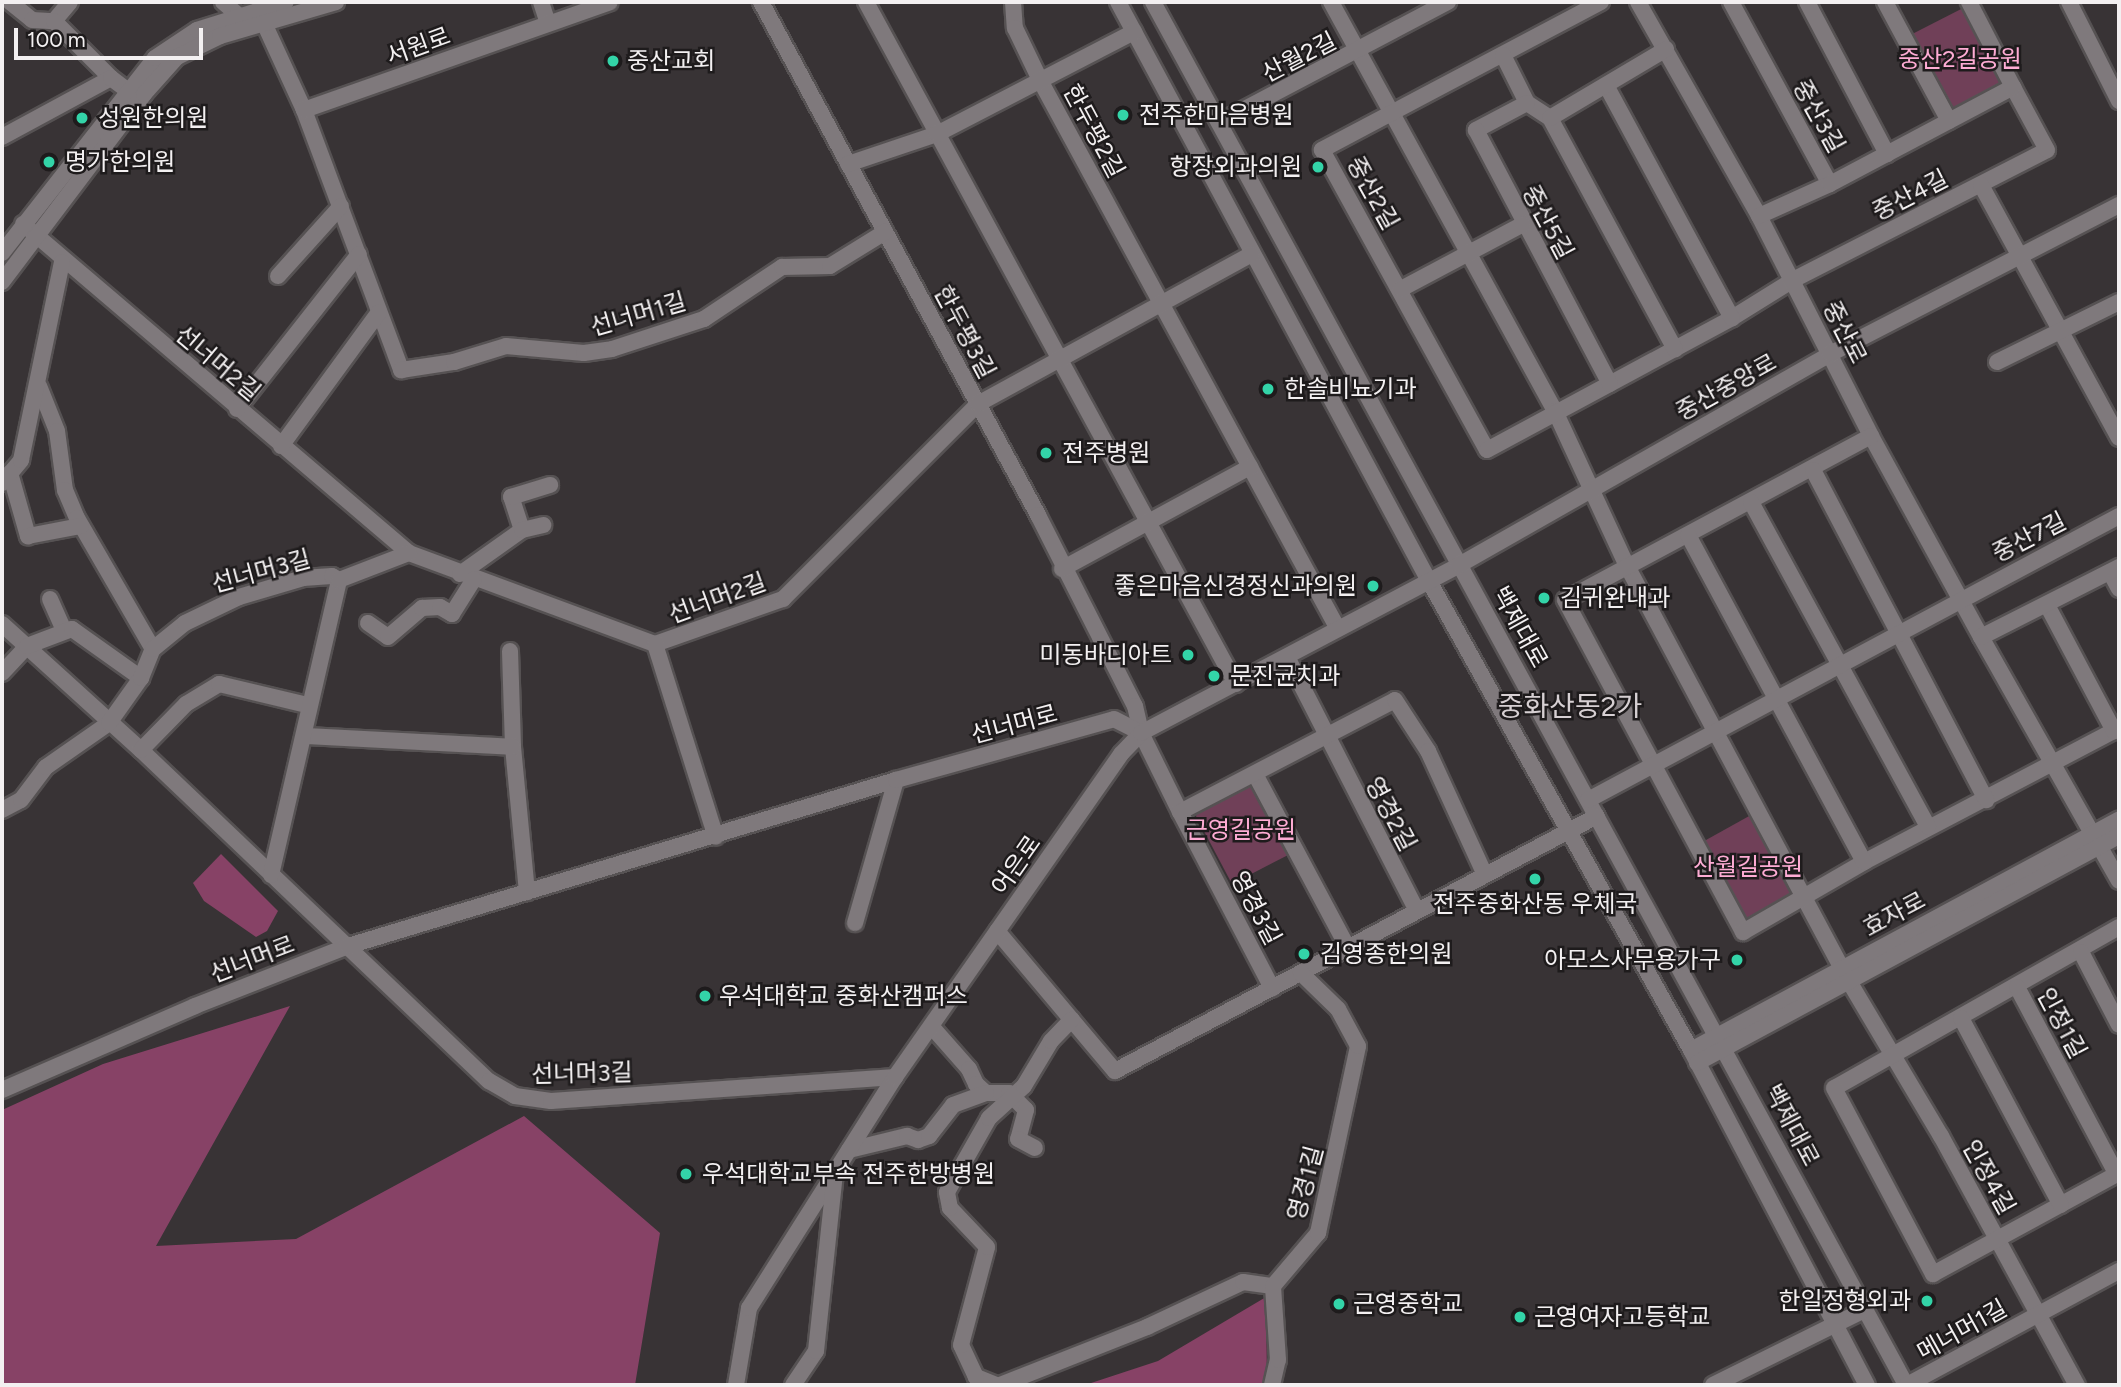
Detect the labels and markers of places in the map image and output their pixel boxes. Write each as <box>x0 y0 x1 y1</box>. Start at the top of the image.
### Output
place label: 중산교회 <box>627 47 715 75</box>
marker: 중산교회 <box>605 53 621 69</box>
place label: 전주한마음병원 <box>1139 101 1294 129</box>
place label: 성원한의원 <box>98 104 208 132</box>
marker: 전주한마음병원 <box>1113 105 1133 125</box>
marker: 성원한의원 <box>72 108 92 128</box>
place label: 명가한의원 <box>65 148 175 176</box>
marker: 명가한의원 <box>39 152 59 172</box>
place label: 항장외과의원 <box>1170 153 1302 181</box>
marker: 항장외과의원 <box>1308 157 1328 177</box>
place label: 한솔비뇨기과 <box>1284 375 1416 403</box>
marker: 한솔비뇨기과 <box>1258 379 1278 399</box>
place label: 전주병원 <box>1062 439 1150 467</box>
marker: 전주병원 <box>1036 443 1056 463</box>
place label: 좋은마음신경정신과의원 <box>1114 572 1357 600</box>
marker: 좋은마음신경정신과의원 <box>1363 576 1383 596</box>
place label: 김귀완내과 <box>1560 584 1670 612</box>
marker: 김귀완내과 <box>1534 588 1554 608</box>
place label: 미동바디아트 <box>1040 641 1172 669</box>
marker: 미동바디아트 <box>1178 645 1198 665</box>
place label: 문진균치과 <box>1230 662 1340 690</box>
marker: 문진균치과 <box>1204 666 1224 686</box>
marker: 전주중화산동 우체국 <box>1527 871 1543 887</box>
place label: 전주중화산동 우체국 <box>1433 890 1637 918</box>
place label: 김영종한의원 <box>1320 940 1452 968</box>
marker: 김영종한의원 <box>1294 944 1314 964</box>
place label: 아모스사무용가구 <box>1544 946 1721 974</box>
marker: 아모스사무용가구 <box>1727 950 1747 970</box>
place label: 우석대학교 중화산캠퍼스 <box>719 982 968 1010</box>
marker: 우석대학교 중화산캠퍼스 <box>697 988 713 1004</box>
place label: 우석대학교부속 전주한방병원 <box>702 1160 995 1188</box>
marker: 우석대학교부속 전주한방병원 <box>676 1164 696 1184</box>
place label: 한일정형외과 <box>1779 1287 1911 1315</box>
place label: 근영중학교 <box>1353 1290 1463 1318</box>
marker: 한일정형외과 <box>1917 1291 1937 1311</box>
marker: 근영중학교 <box>1331 1296 1347 1312</box>
place label: 근영여자고등학교 <box>1534 1303 1711 1331</box>
marker: 근영여자고등학교 <box>1512 1309 1528 1325</box>

